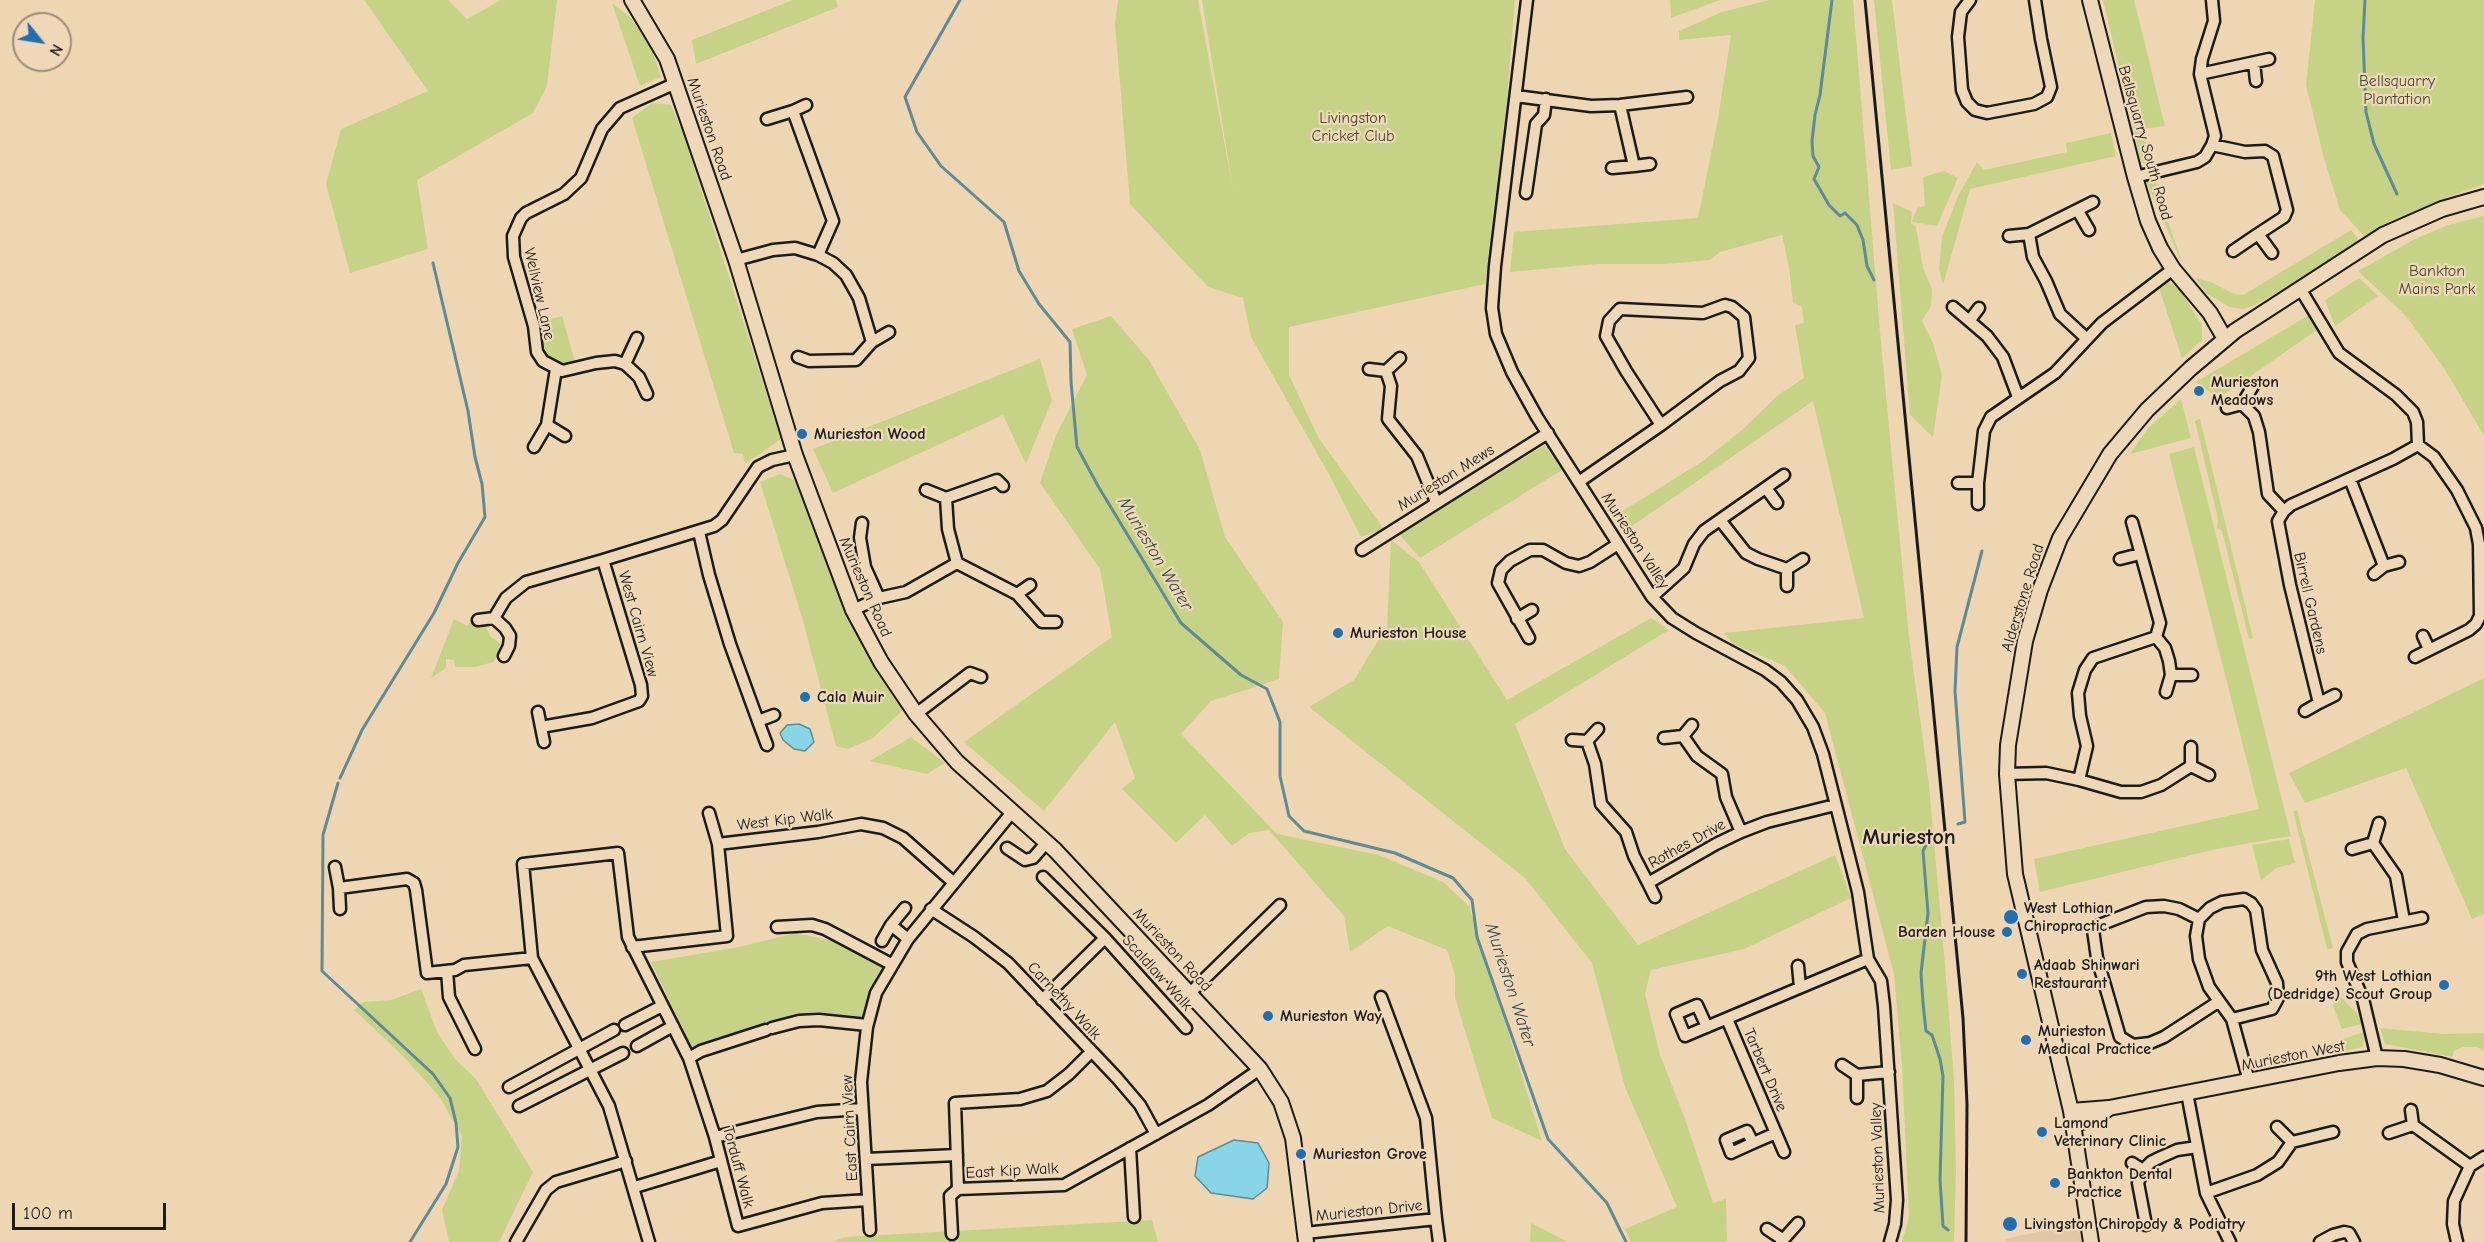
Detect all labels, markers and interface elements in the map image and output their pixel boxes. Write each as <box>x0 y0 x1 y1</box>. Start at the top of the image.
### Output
north arrow <box>12 12 72 72</box>
text: N <box>45 41 66 59</box>
street label: Bellsquarry South Road <box>2114 63 2176 223</box>
park label: Bellsquarry Plantation <box>2359 71 2435 109</box>
street label: Murieston Road <box>682 75 736 183</box>
park label: Livingston Cricket Club <box>1312 108 1394 146</box>
street label: Wellview Lane <box>519 246 559 342</box>
park label: Bankton Mains Park <box>2399 261 2475 299</box>
place label: Murieston Meadows <box>2211 372 2279 410</box>
marker: Murieston Meadows <box>2192 384 2206 398</box>
place label: Murieston Wood <box>814 424 926 444</box>
marker: Murieston Wood <box>795 427 809 441</box>
street label: Murieston Mews <box>1394 441 1498 515</box>
street label: Murieston Valley <box>1597 489 1673 593</box>
water label: Murieston Water <box>1113 493 1197 615</box>
street label: Murieston Road <box>834 534 896 640</box>
street label: Alderstone Road <box>1998 542 2048 654</box>
street label: Birrell Gardens <box>2289 550 2331 656</box>
street label: West Cairn View <box>614 569 662 679</box>
place label: Murieston House <box>1350 623 1466 643</box>
marker: Murieston House <box>1331 626 1345 640</box>
place label: Cala Muir <box>817 687 884 707</box>
marker: Cala Muir <box>798 690 812 704</box>
street label: West Kip Walk <box>736 805 834 835</box>
street label: Rothes Drive <box>1645 815 1729 873</box>
district label: Murieston <box>1862 825 1956 851</box>
place label: West Lothian Chiropractic <box>2024 898 2113 936</box>
street label: Murieston Road <box>1128 904 1216 996</box>
marker: West Lothian Chiropractic <box>2002 908 2020 926</box>
water label: Murieston Water <box>1480 920 1540 1050</box>
place label: Barden House <box>1898 922 1995 942</box>
marker: Barden House <box>2000 925 2014 939</box>
street label: Scaldlaw Walk <box>1118 931 1196 1015</box>
place label: Adaab Shinwari Restaurant <box>2034 955 2140 993</box>
street label: Carnethy Walk <box>1023 958 1105 1044</box>
place label: 9th West Lothian (Dedridge) Scout Group <box>2267 966 2432 1004</box>
marker: Adaab Shinwari Restaurant <box>2015 967 2029 981</box>
marker: 9th West Lothian (Dedridge) Scout Group <box>2437 978 2451 992</box>
place label: Murieston Way <box>1280 1006 1382 1026</box>
marker: Murieston Way <box>1261 1009 1275 1023</box>
place label: Murieston Medical Practice <box>2038 1021 2151 1059</box>
street label: Tarbert Drive <box>1739 1025 1791 1115</box>
marker: Murieston Medical Practice <box>2019 1033 2033 1047</box>
street label: Murieston West <box>2240 1037 2346 1075</box>
street label: East Cairn View <box>838 1074 862 1182</box>
street label: Murieston Valley <box>1866 1102 1890 1214</box>
place label: Lamond Veterinary Clinic <box>2054 1113 2166 1151</box>
street label: Torduff Walk <box>718 1124 758 1210</box>
marker: Lamond Veterinary Clinic <box>2035 1125 2049 1139</box>
place label: Murieston Grove <box>1313 1144 1427 1164</box>
marker: Murieston Grove <box>1294 1147 1308 1161</box>
street label: East Kip Walk <box>965 1159 1059 1183</box>
place label: Bankton Dental Practice <box>2067 1164 2172 1202</box>
marker: Bankton Dental Practice <box>2048 1176 2062 1190</box>
scale bar <box>15 1191 170 1229</box>
street label: Murieston Drive <box>1315 1196 1423 1226</box>
text: 100 m <box>23 1203 73 1224</box>
place label: Livingston Chiropody & Podiatry <box>2024 1214 2245 1234</box>
marker: Livingston Chiropody & Podiatry <box>2001 1215 2019 1233</box>

